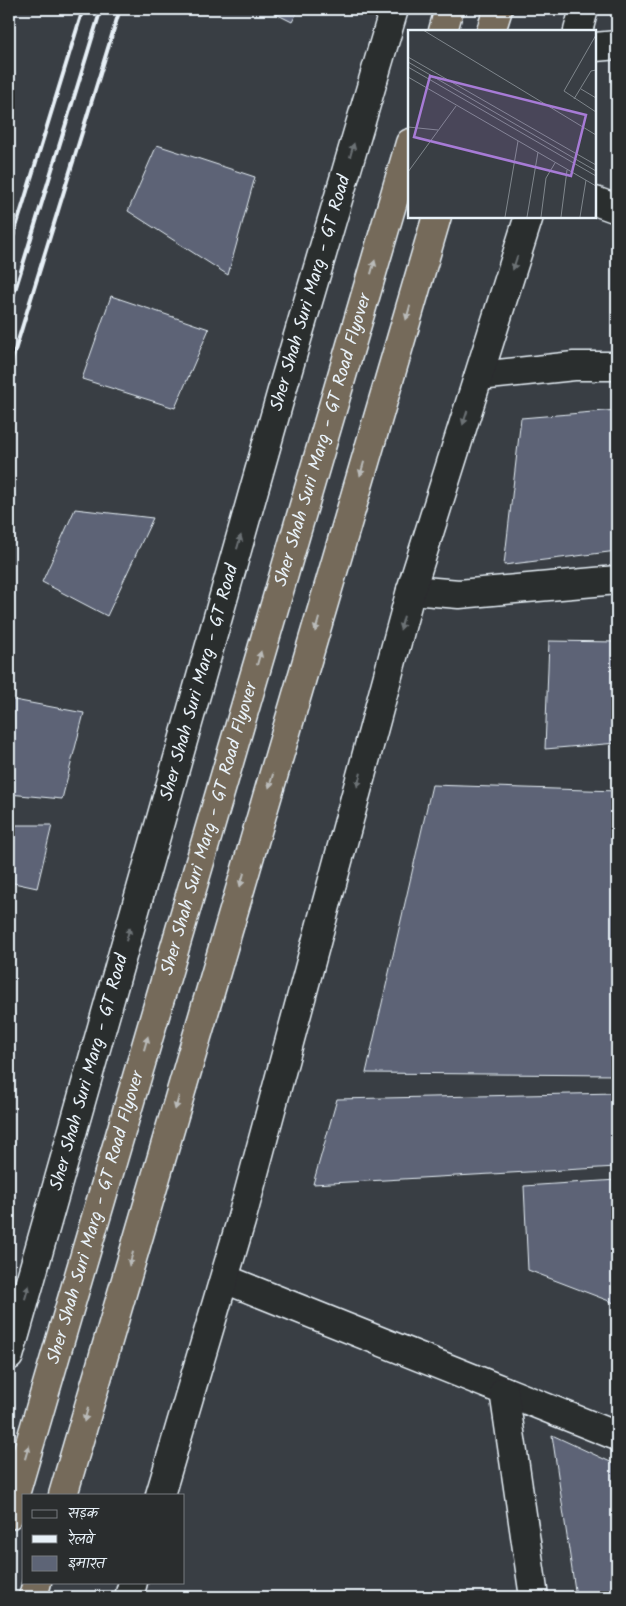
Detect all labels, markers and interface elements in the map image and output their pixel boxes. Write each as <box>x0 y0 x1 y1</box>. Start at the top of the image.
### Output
inset map <box>408 30 596 218</box>
one-way arrow <box>349 143 357 158</box>
street label: Sher Shah Suri Marg - GT Road <box>262 171 359 414</box>
one-way arrow <box>510 255 518 270</box>
one-way arrow <box>370 259 378 274</box>
street label: Sher Shah Suri Marg - GT Road Flyover <box>267 289 380 590</box>
one-way arrow <box>404 306 412 321</box>
one-way arrow <box>461 410 469 425</box>
one-way arrow <box>358 462 366 477</box>
one-way arrow <box>235 534 243 549</box>
street label: Sher Shah Suri Marg - GT Road <box>152 560 247 804</box>
one-way arrow <box>397 616 405 631</box>
one-way arrow <box>312 618 320 633</box>
one-way arrow <box>255 650 263 665</box>
street label: Sher Shah Suri Marg - GT Road Flyover <box>153 678 266 979</box>
one-way arrow <box>355 772 363 787</box>
one-way arrow <box>266 774 274 789</box>
one-way arrow <box>237 873 245 888</box>
one-way arrow <box>124 926 132 941</box>
street label: Sher Shah Suri Marg - GT Road <box>42 950 137 1194</box>
one-way arrow <box>142 1036 150 1051</box>
street label: Sher Shah Suri Marg - GT Road Flyover <box>39 1066 153 1367</box>
one-way arrow <box>172 1096 180 1111</box>
one-way arrow <box>127 1252 135 1267</box>
one-way arrow <box>23 1285 31 1300</box>
one-way arrow <box>81 1408 89 1423</box>
one-way arrow <box>24 1444 32 1459</box>
legend <box>22 1494 185 1584</box>
text: सड़क <box>68 1502 100 1526</box>
text: रेलवे <box>68 1528 96 1552</box>
text: इमारत <box>68 1552 108 1576</box>

